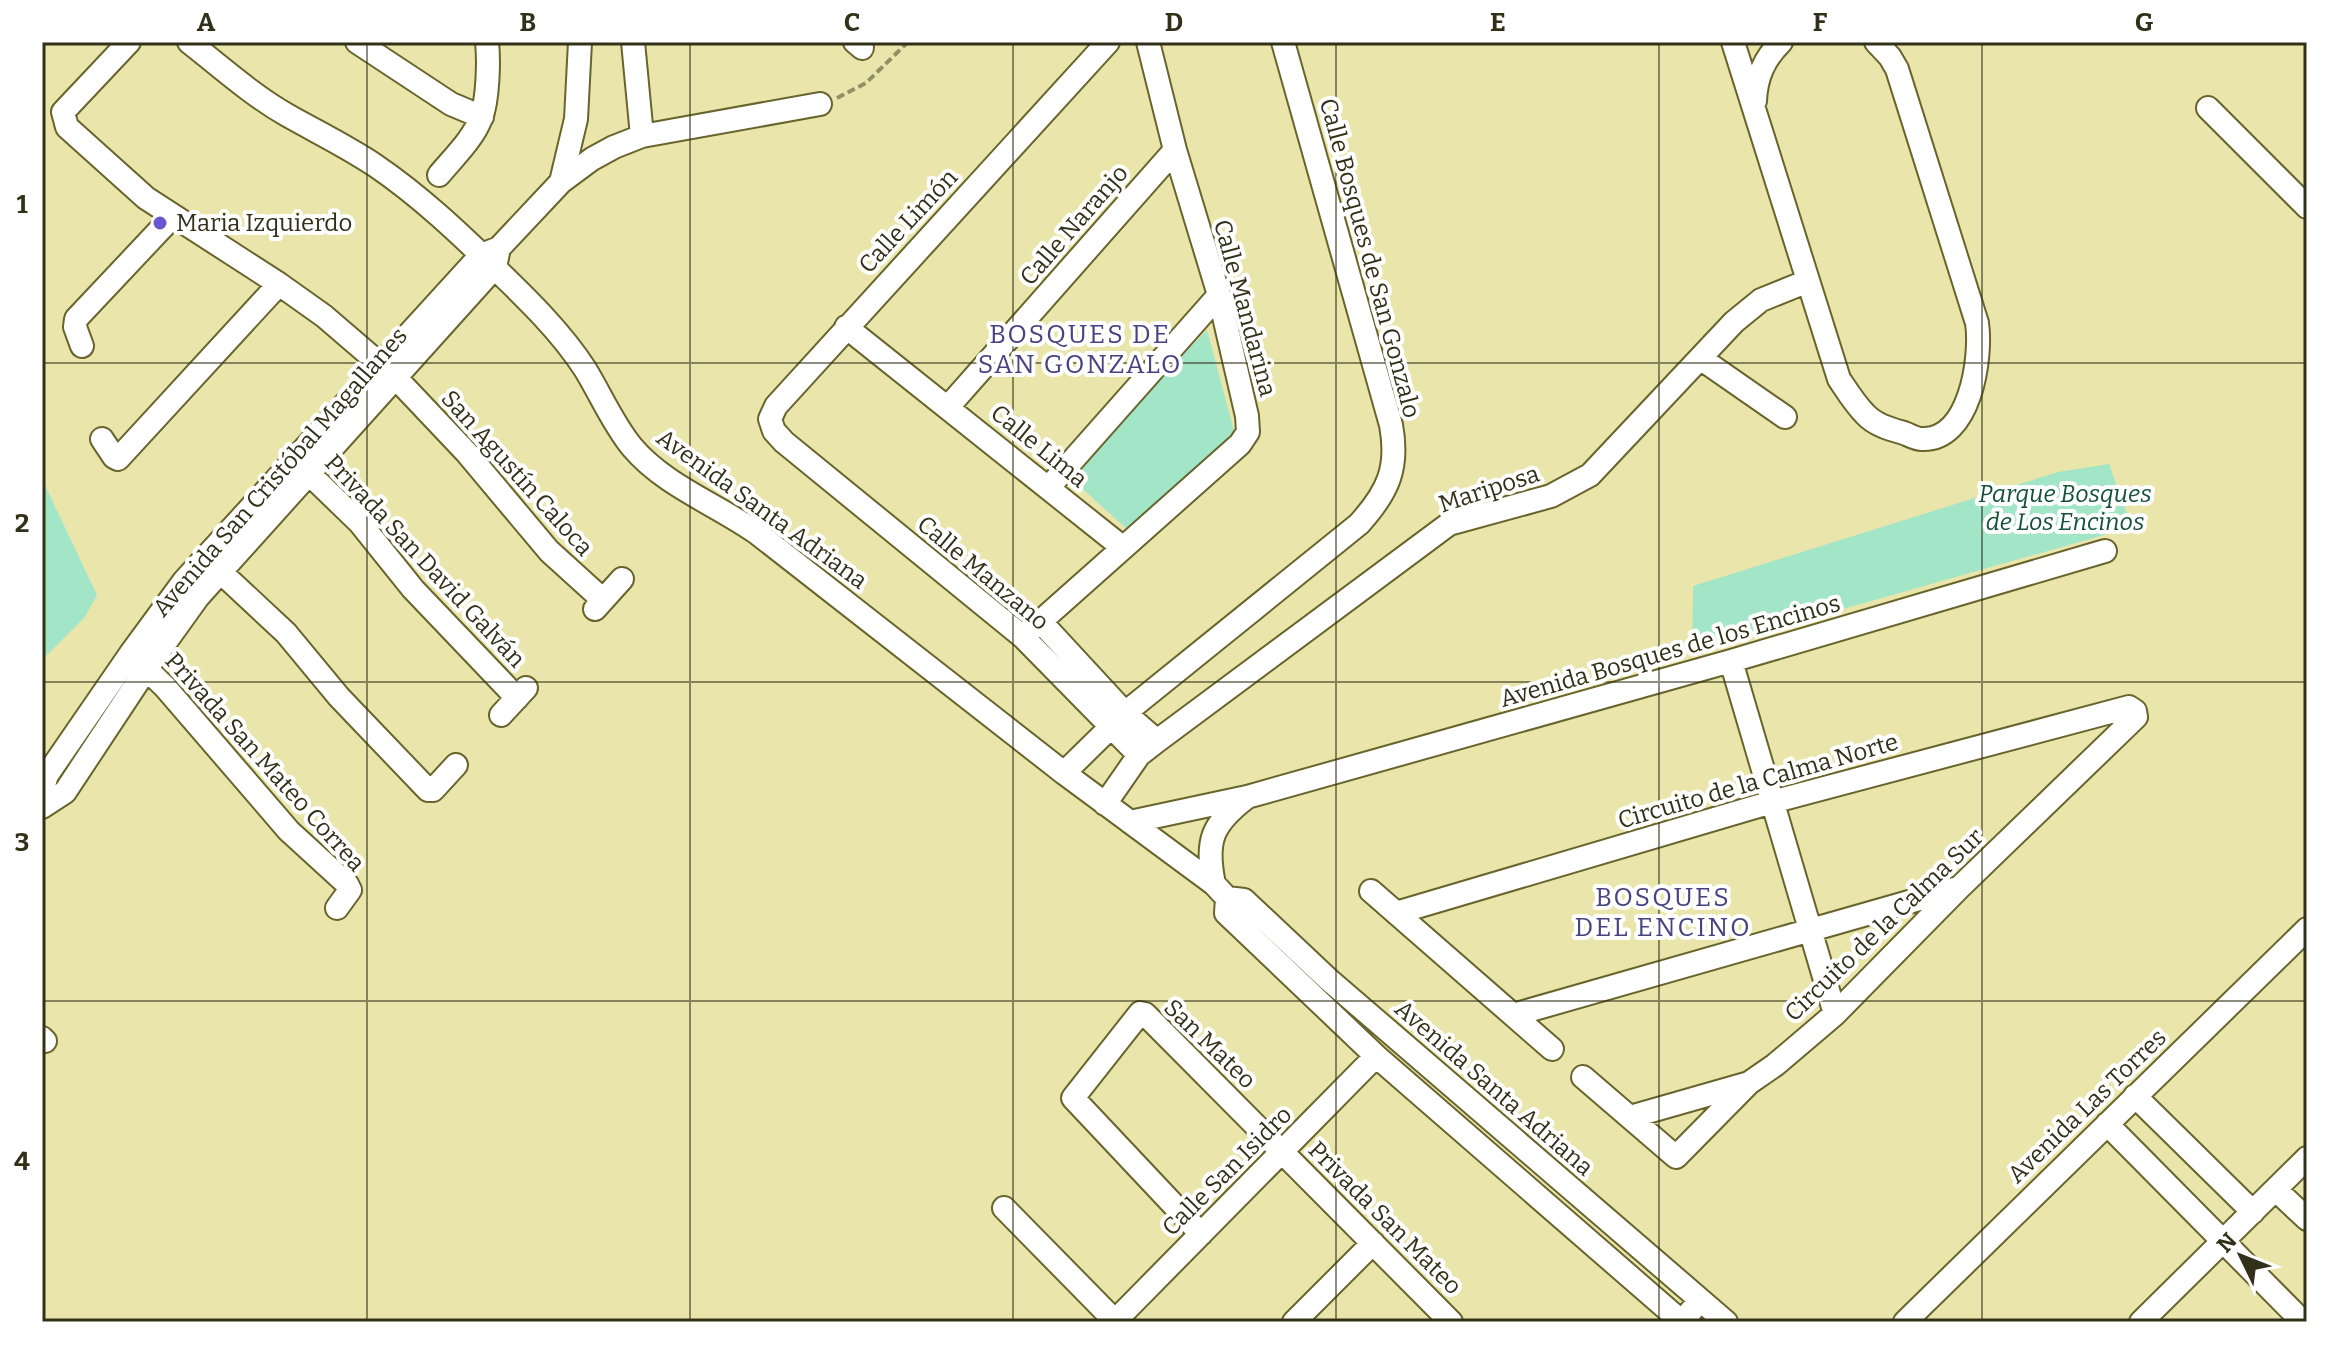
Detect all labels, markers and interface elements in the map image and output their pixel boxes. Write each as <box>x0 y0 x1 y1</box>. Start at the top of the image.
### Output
text: A <box>197 7 216 38</box>
text: B <box>520 7 536 38</box>
text: C <box>844 7 860 38</box>
text: D <box>1165 7 1183 38</box>
text: E <box>1490 7 1506 38</box>
text: F <box>1813 7 1828 38</box>
text: G <box>2135 7 2154 38</box>
street label: Calle Bosques de San Gonzalo <box>1314 95 1426 421</box>
street label: Calle Naranjo <box>1014 159 1134 291</box>
street label: Calle Limón <box>853 163 963 279</box>
text: 1 <box>16 189 28 220</box>
place label: Maria Izquierdo <box>176 209 352 237</box>
marker: Maria Izquierdo <box>151 214 169 232</box>
street label: Calle Mandarina <box>1208 216 1282 400</box>
district label: BOSQUES DE SAN GONZALO <box>978 319 1182 380</box>
street label: Avenida San Cristóbal Magallanes <box>147 322 413 622</box>
street label: San Agustín Caloca <box>435 385 599 561</box>
street label: Calle Lima <box>985 399 1093 493</box>
street label: Avenida Santa Adriana <box>651 423 873 595</box>
street label: Privada San David Galván <box>319 449 531 673</box>
street label: Mariposa <box>1435 460 1543 518</box>
park label: Parque Bosques de Los Encinos <box>1978 480 2152 536</box>
text: 2 <box>15 508 29 539</box>
street label: Calle Manzano <box>912 510 1054 636</box>
street label: Avenida Bosques de los Encinos <box>1497 589 1843 713</box>
street label: Privada San Mateo Correa <box>159 647 371 877</box>
street label: Circuito de la Calma Norte <box>1615 728 1901 834</box>
street label: Circuito de la Calma Sur <box>1779 823 1989 1027</box>
text: 3 <box>15 827 29 858</box>
district label: BOSQUES DEL ENCINO <box>1574 882 1752 943</box>
street label: San Mateo <box>1158 994 1262 1094</box>
street label: Avenida Santa Adriana <box>1389 994 1599 1182</box>
street label: Avenida Las Torres <box>2002 1023 2172 1189</box>
street label: Calle San Isidro <box>1156 1100 1298 1242</box>
street label: Privada San Mateo <box>1303 1136 1467 1300</box>
text: 4 <box>14 1146 30 1177</box>
north arrow <box>2201 1216 2281 1296</box>
text: N <box>2211 1227 2242 1258</box>

